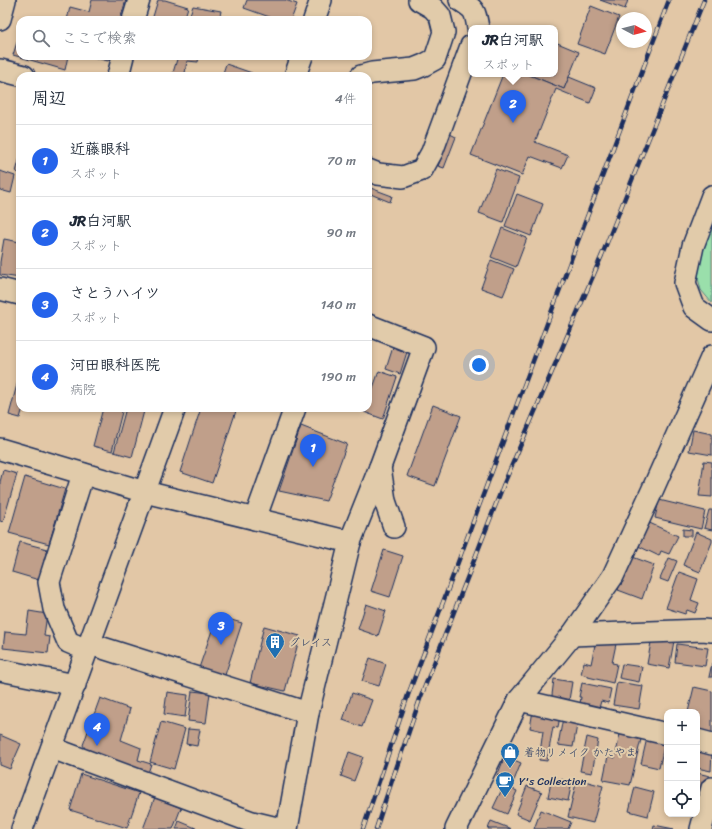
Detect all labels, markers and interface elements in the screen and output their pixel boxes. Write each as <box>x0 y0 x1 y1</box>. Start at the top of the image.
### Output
north arrow <box>616 12 652 48</box>
search box <box>16 16 372 60</box>
text: ここで検索 <box>62 25 137 51</box>
popup <box>468 25 558 77</box>
icon: search <box>30 27 52 49</box>
text: JR白河駅 <box>482 27 544 53</box>
text: スポット <box>482 53 534 76</box>
text: 周辺 <box>32 83 66 113</box>
text: 4件 <box>335 87 356 110</box>
pin: 2 <box>500 90 526 123</box>
text: 近藤眼科 <box>70 136 130 162</box>
text: 1 <box>42 149 48 172</box>
text: 70 m <box>327 149 356 172</box>
text: スポット <box>70 162 122 185</box>
text: JR白河駅 <box>70 208 131 234</box>
text: 2 <box>41 221 49 244</box>
text: 90 m <box>326 221 356 244</box>
text: スポット <box>70 234 122 257</box>
text: さとうハイツ <box>70 280 160 306</box>
text: 3 <box>41 293 49 316</box>
text: 140 m <box>321 293 356 316</box>
text: スポット <box>70 306 122 329</box>
text: 河田眼科医院 <box>70 352 160 378</box>
your location <box>469 355 489 375</box>
text: 4 <box>41 365 49 388</box>
text: 190 m <box>321 365 356 388</box>
text: 病院 <box>70 378 96 401</box>
pin: 1 <box>300 434 326 467</box>
pin: 3 <box>208 612 234 645</box>
building icon: グレイス <box>264 631 286 659</box>
place label: グレイス <box>289 633 332 652</box>
map controls <box>664 709 700 817</box>
button: + <box>664 709 700 745</box>
pin: 4 <box>84 713 110 746</box>
shop icon: 着物リメイク かたやま <box>499 741 521 769</box>
place label: 着物リメイク かたやま <box>524 743 636 762</box>
button: − <box>664 745 700 781</box>
cafe icon: Y's Collection <box>494 770 516 798</box>
place label: Y's Collection <box>519 772 586 791</box>
button: locate <box>664 781 700 817</box>

